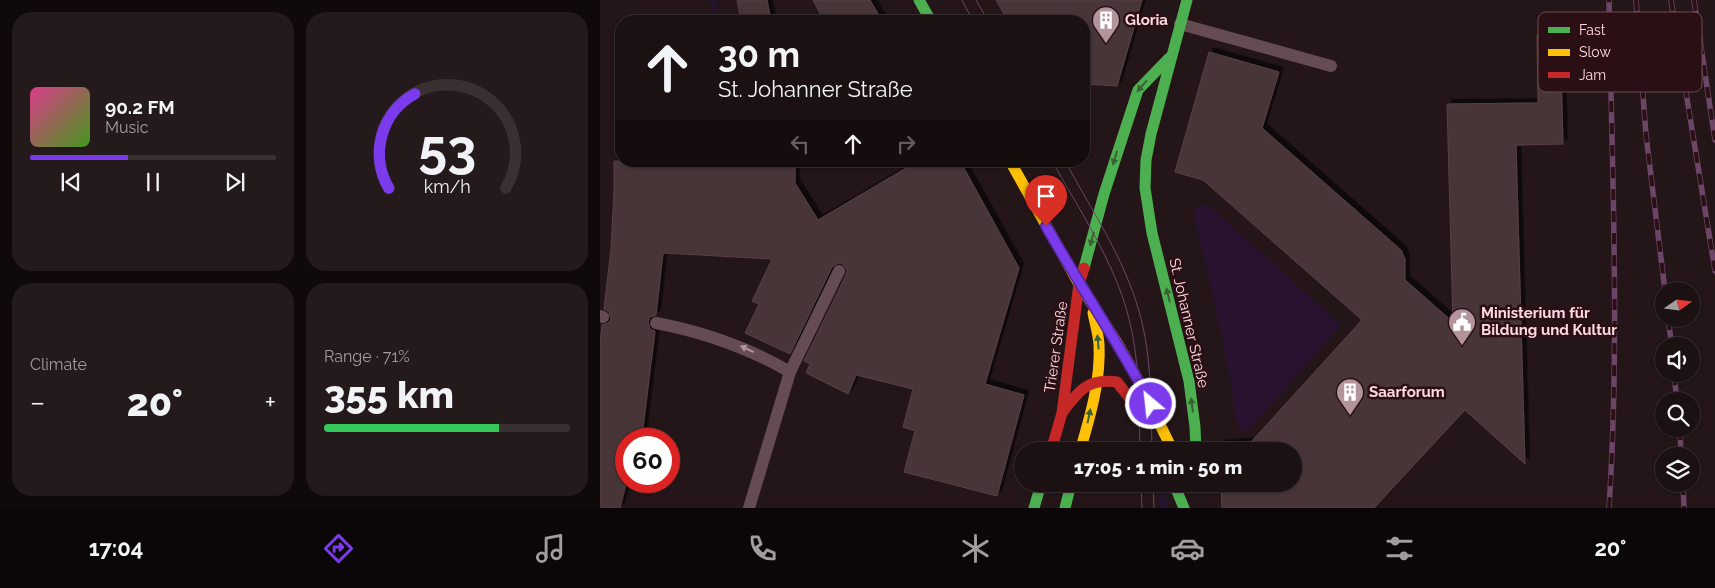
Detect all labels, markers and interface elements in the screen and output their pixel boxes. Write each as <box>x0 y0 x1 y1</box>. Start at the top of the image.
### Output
building icon: Gloria <box>1091 5 1121 44</box>
place label: Gloria <box>1125 11 1168 29</box>
legend <box>1538 12 1702 92</box>
text: Fast <box>1579 22 1606 38</box>
text: 30 m <box>718 34 800 75</box>
icon: ahead <box>635 35 700 100</box>
text: Slow <box>1579 44 1611 60</box>
text: Jam <box>1579 67 1606 83</box>
text: St. Johanner Straße <box>718 76 913 102</box>
one-way arrow <box>1137 79 1148 92</box>
text: 90.2 FM <box>105 96 175 118</box>
text: Music <box>105 118 149 137</box>
text: 53 <box>418 118 476 179</box>
icon: left <box>786 130 814 158</box>
icon: ahead <box>839 130 867 158</box>
icon: right <box>892 130 920 158</box>
one-way arrow <box>1111 151 1119 166</box>
icon: previous <box>57 168 85 196</box>
icon: pause <box>139 168 167 196</box>
icon: next <box>221 168 249 196</box>
pin <box>1025 175 1067 226</box>
text: km/h <box>423 176 471 197</box>
icon: arrive <box>1032 182 1060 210</box>
one-way arrow <box>1087 231 1095 246</box>
street label: St. Johanner Straße <box>1165 256 1213 390</box>
north arrow <box>1655 282 1700 328</box>
map controls <box>1655 282 1700 492</box>
one-way arrow <box>1164 288 1172 303</box>
street label: Trierer Straße <box>1041 300 1071 394</box>
place label: Ministerium für Bildung und Kultur <box>1481 304 1617 339</box>
public building icon: Ministerium für Bildung und Kultur <box>1447 307 1477 346</box>
one-way arrow <box>1094 334 1102 350</box>
button: sound <box>1655 337 1700 382</box>
one-way arrow <box>740 345 754 353</box>
text: Range · 71% <box>324 347 410 366</box>
text: Climate <box>30 355 87 374</box>
text: 355 km <box>324 372 454 417</box>
position arrow <box>1124 377 1176 429</box>
building icon: Saarforum <box>1335 377 1365 416</box>
text: 20° <box>127 380 183 425</box>
place label: Saarforum <box>1369 383 1445 401</box>
text: − <box>30 386 45 419</box>
text: + <box>264 386 276 419</box>
button: search <box>1655 392 1700 437</box>
one-way arrow <box>1188 397 1196 413</box>
one-way arrow <box>1085 408 1093 423</box>
speed limit sign: 60 <box>615 428 680 493</box>
button: layers <box>1655 447 1700 492</box>
text: 17:05 · 1 min · 50 m <box>1074 456 1242 478</box>
icon: directions <box>321 531 356 566</box>
icon: music <box>533 531 568 566</box>
icon: phone <box>745 531 780 566</box>
icon: climate <box>958 531 993 566</box>
icon: car <box>1170 531 1205 566</box>
icon: filters <box>1382 531 1417 566</box>
text: 17:04 <box>89 535 143 561</box>
text: 20° <box>1594 535 1626 561</box>

